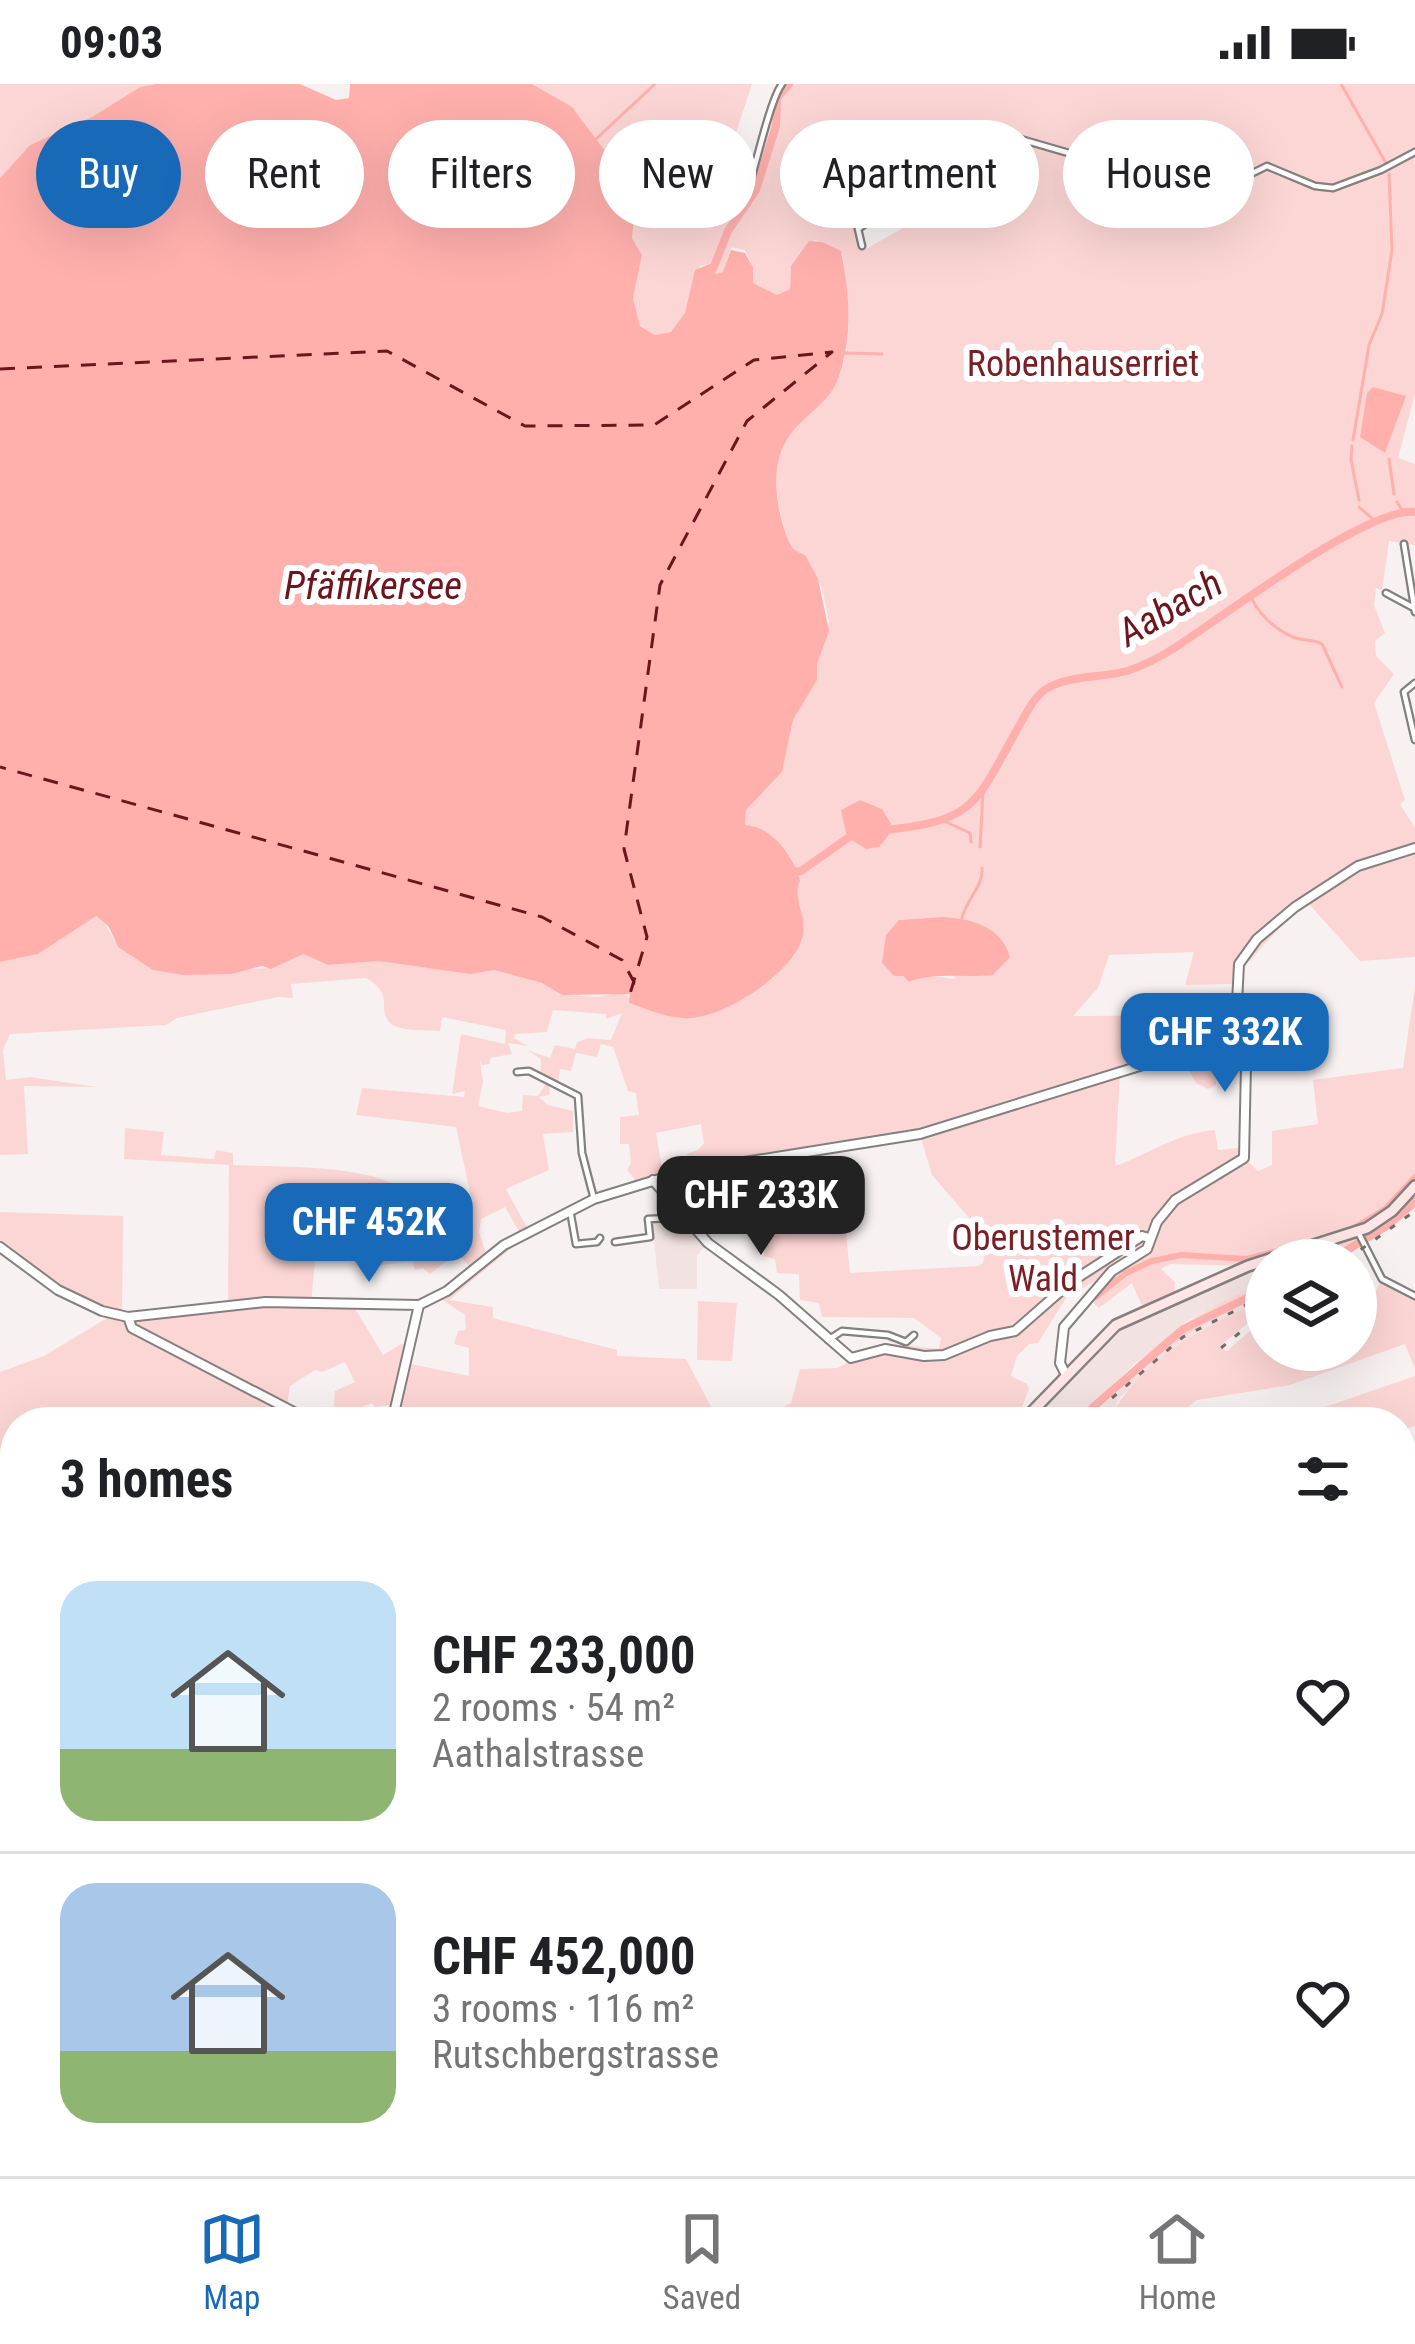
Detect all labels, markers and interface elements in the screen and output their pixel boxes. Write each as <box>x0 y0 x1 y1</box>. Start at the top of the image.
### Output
text: 09:03 <box>60 16 163 69</box>
chip: Buy <box>36 120 181 228</box>
chip: Rent <box>205 120 364 228</box>
chip: Filters <box>388 120 575 228</box>
chip: New <box>599 120 756 228</box>
chip: Apartment <box>780 120 1039 228</box>
chip: House <box>1063 120 1254 228</box>
park label: Robenhauserriet <box>967 343 1199 385</box>
water label: Aabach <box>1108 560 1230 657</box>
water label: Pfäffikersee <box>284 563 462 609</box>
pin: CHF 332K <box>1101 993 1349 1095</box>
text: CHF 332K <box>1148 1009 1302 1055</box>
pin: CHF 233K <box>637 1156 885 1258</box>
text: CHF 233K <box>684 1172 838 1218</box>
pin: CHF 452K <box>245 1183 493 1285</box>
text: CHF 452K <box>292 1199 446 1245</box>
park label: Oberustemer Wald <box>951 1217 1135 1300</box>
map controls <box>1245 1239 1377 1371</box>
button: layers <box>1245 1239 1377 1371</box>
icon: filters <box>1290 1446 1356 1512</box>
text: 3 homes <box>60 1450 233 1509</box>
text: CHF 233,000 <box>432 1626 696 1685</box>
icon: home <box>156 1629 300 1773</box>
icon: heart <box>1290 1668 1356 1734</box>
text: 2 rooms · 54 m² <box>432 1685 675 1731</box>
text: Aathalstrasse <box>432 1731 644 1777</box>
text: CHF 452,000 <box>432 1927 696 1986</box>
icon: home <box>156 1931 300 2075</box>
icon: heart <box>1290 1970 1356 2036</box>
text: 3 rooms · 116 m² <box>432 1986 694 2032</box>
text: Rutschbergstrasse <box>432 2032 719 2078</box>
tab: Map <box>199 2206 265 2317</box>
tab: Saved <box>663 2206 741 2317</box>
tab: Home <box>1139 2206 1216 2317</box>

